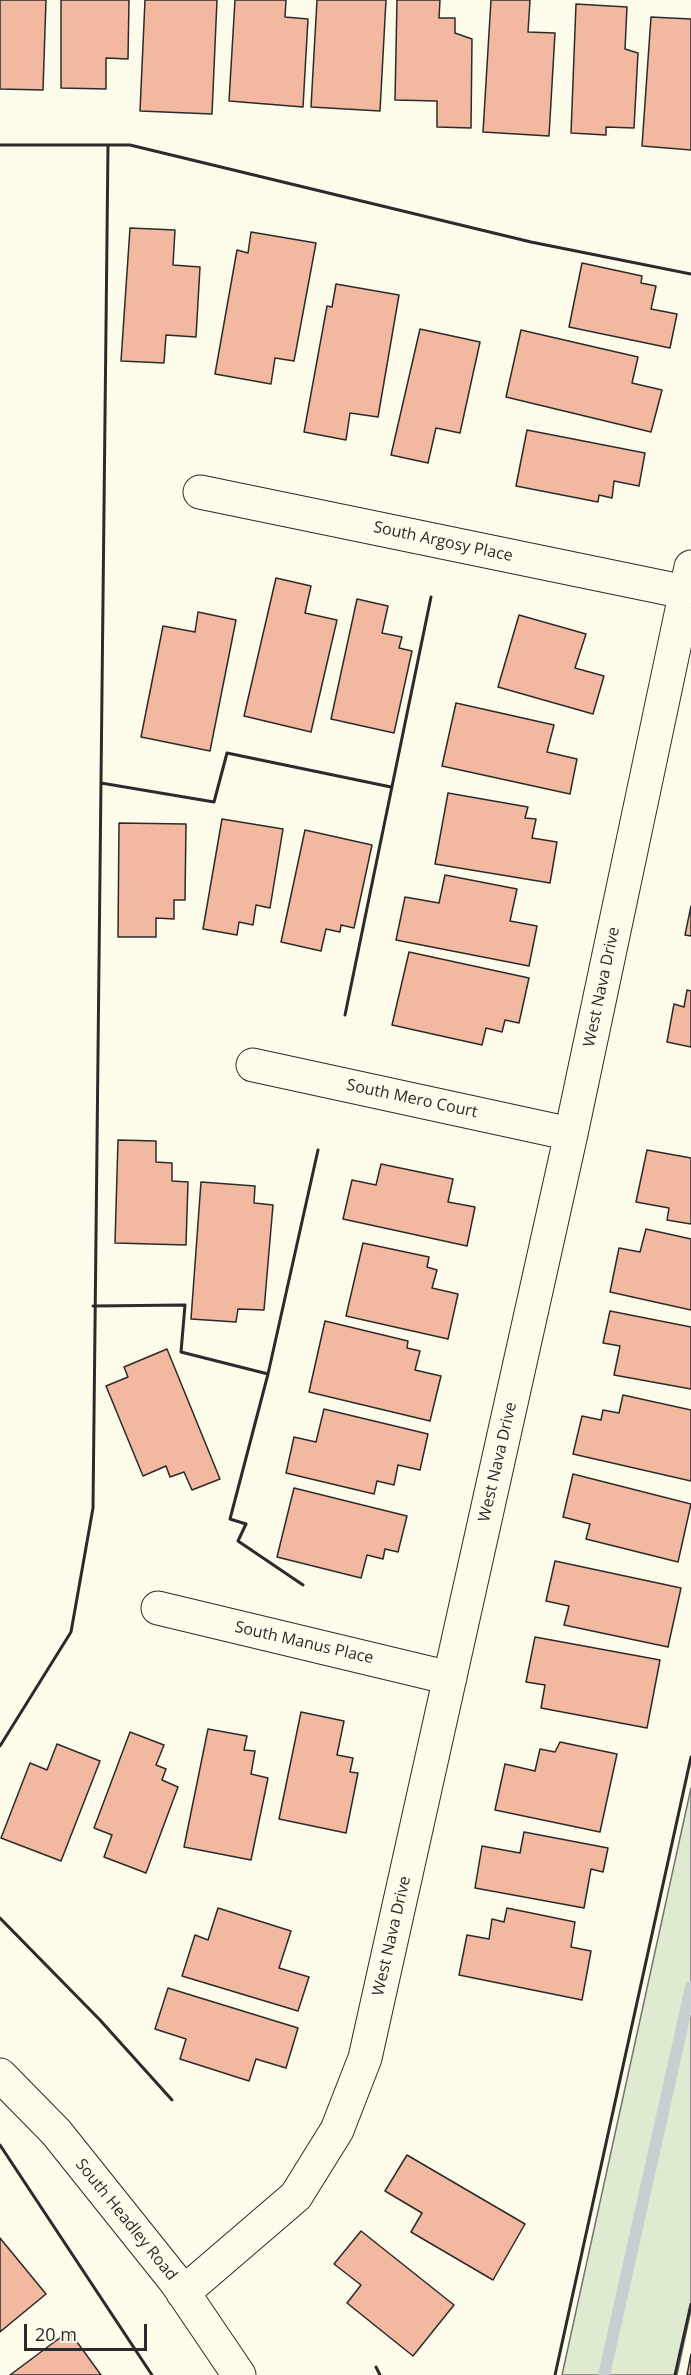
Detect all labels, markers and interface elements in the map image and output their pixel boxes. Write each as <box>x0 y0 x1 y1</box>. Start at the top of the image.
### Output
street label: South Argosy Place <box>372 518 514 566</box>
street label: West Nava Drive <box>580 925 624 1049</box>
street label: South Mero Court <box>345 1076 479 1122</box>
street label: West Nava Drive <box>475 1400 521 1524</box>
street label: South Manus Place <box>233 1618 375 1668</box>
street label: West Nava Drive <box>369 1874 415 1998</box>
street label: South Headley Road <box>71 2155 181 2285</box>
scale bar <box>27 2312 150 2350</box>
text: 20 m <box>35 2322 77 2346</box>

